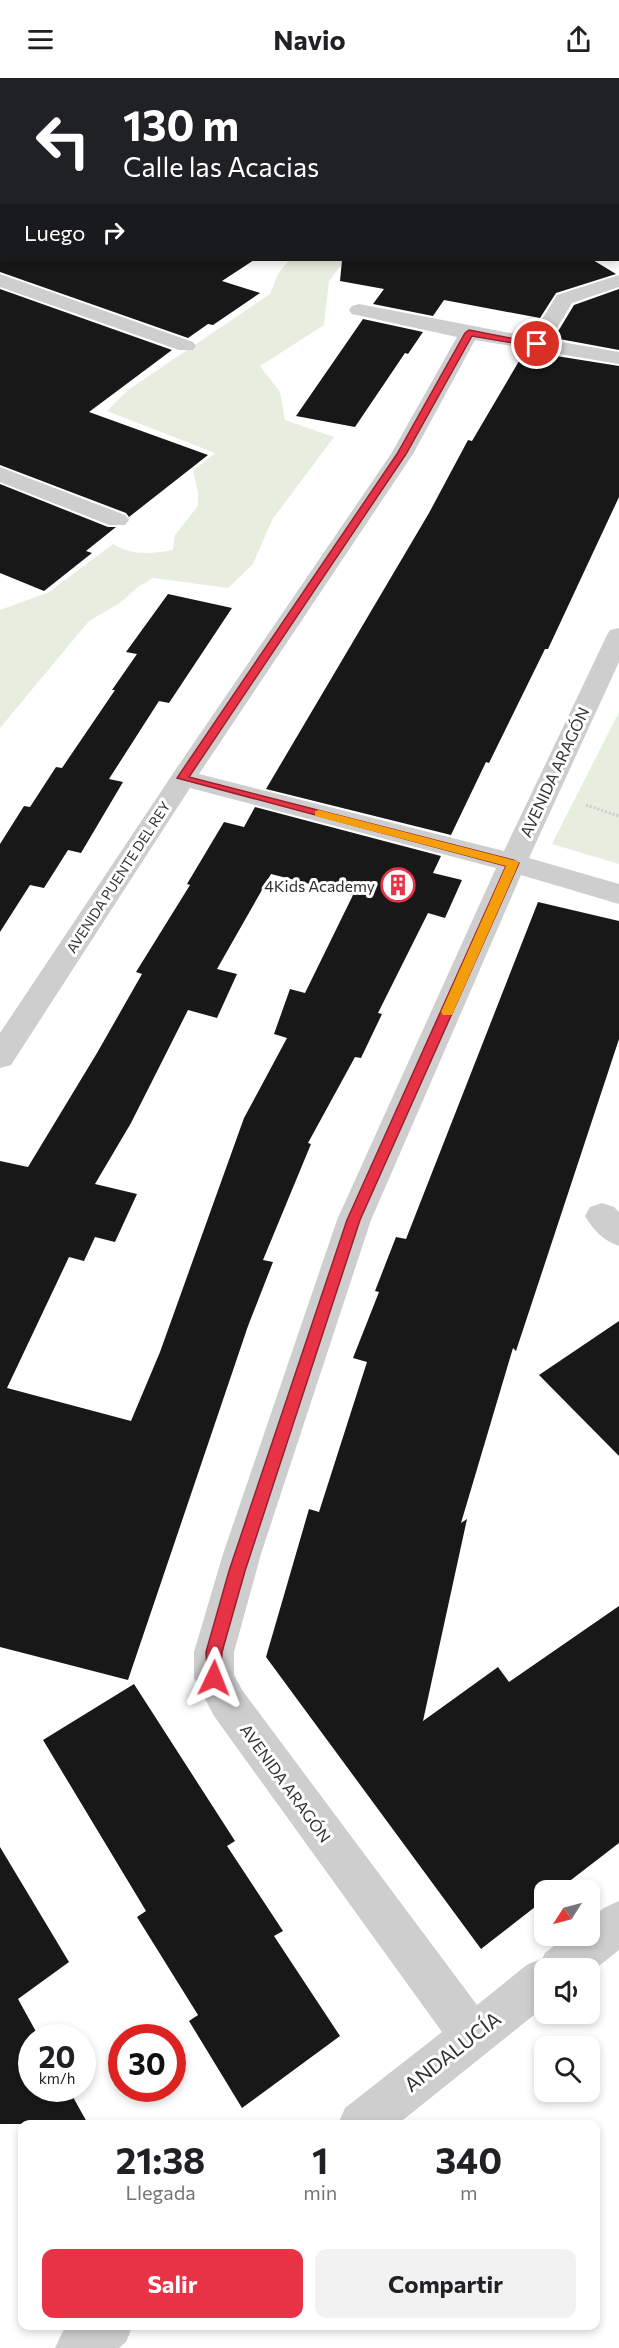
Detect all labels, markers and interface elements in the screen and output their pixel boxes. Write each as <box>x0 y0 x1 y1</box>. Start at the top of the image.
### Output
icon: menu <box>24 23 57 56</box>
text: Navio <box>273 23 346 56</box>
icon: share <box>562 23 595 56</box>
text: 130 m <box>123 98 239 150</box>
icon: left <box>24 102 102 180</box>
text: Calle las Acacias <box>123 150 319 183</box>
icon: right <box>97 216 130 249</box>
text: Luego <box>24 219 85 246</box>
pin <box>511 318 562 369</box>
icon: arrive <box>520 327 553 360</box>
street label: AVENIDA ARAGÓN <box>515 704 593 840</box>
street label: AVENIDA PUENTE DEL REY <box>63 798 173 956</box>
building icon: 4Kids Academy <box>380 867 416 903</box>
place label: 4Kids Academy <box>264 876 375 895</box>
position arrow <box>182 1646 246 1710</box>
street label: AVENIDA ARAGÓN <box>237 1720 335 1846</box>
north arrow <box>534 1880 600 1946</box>
map controls <box>534 1880 600 2102</box>
button: sound <box>534 1958 600 2024</box>
street label: ANDALUCÍA <box>399 2006 505 2096</box>
speed limit sign: 30 <box>108 2024 186 2102</box>
button: search <box>534 2036 600 2102</box>
text: 20 <box>39 2037 75 2074</box>
text: km/h <box>39 2069 75 2087</box>
text: 21:38 <box>116 2137 205 2181</box>
text: 1 <box>312 2137 328 2181</box>
text: 340 <box>435 2137 502 2181</box>
text: Llegada <box>125 2180 196 2204</box>
text: min <box>303 2180 337 2204</box>
text: m <box>460 2180 477 2204</box>
button: Salir <box>42 2249 303 2318</box>
button: Compartir <box>315 2249 576 2318</box>

